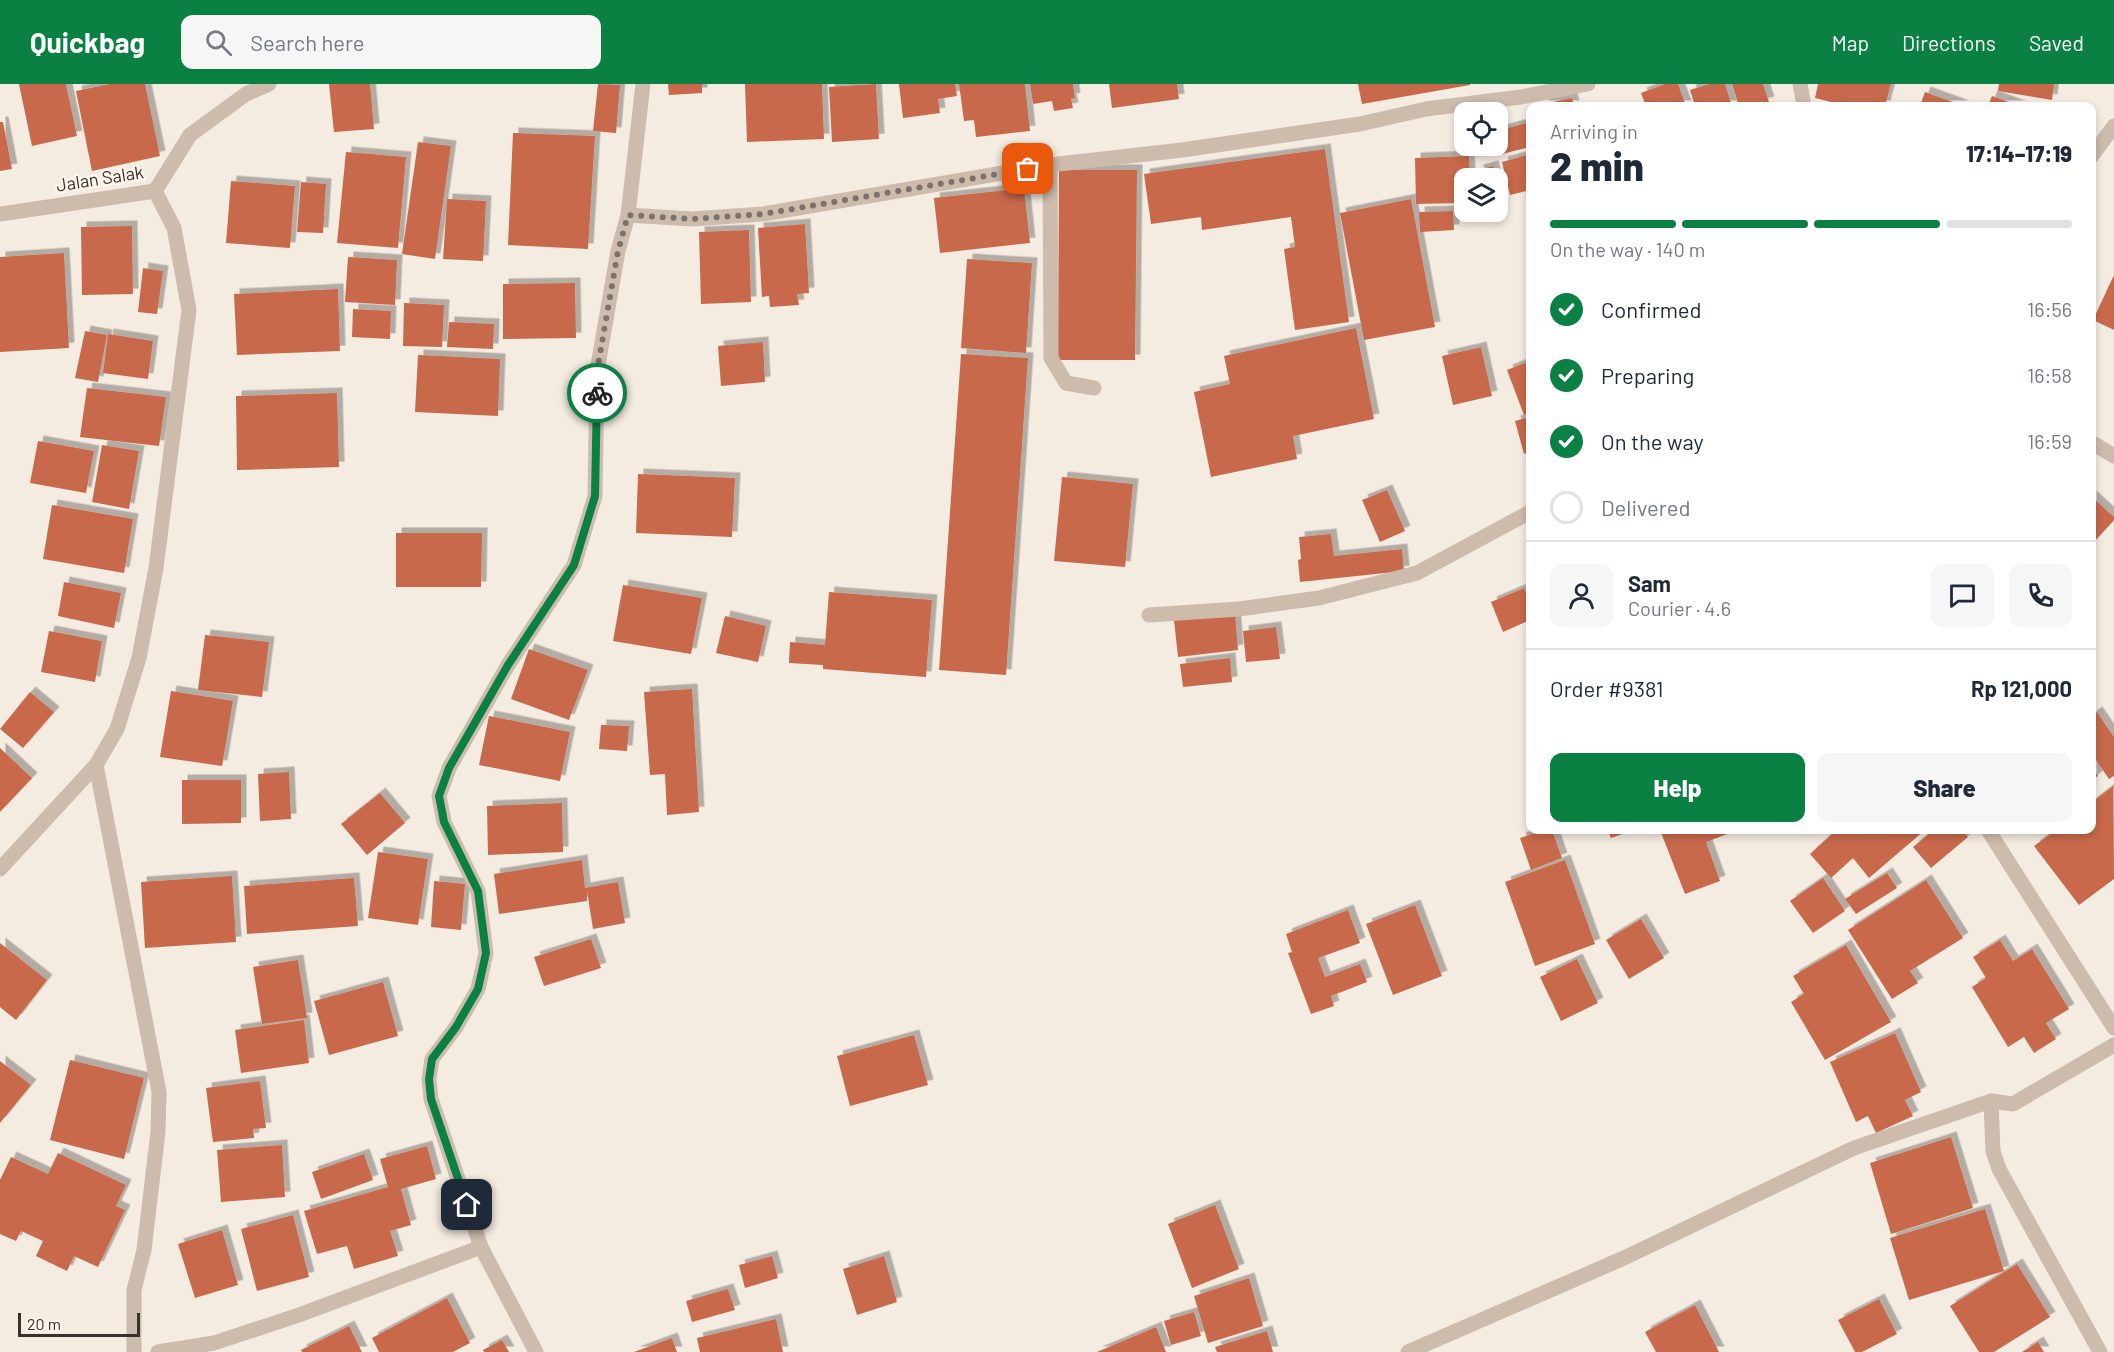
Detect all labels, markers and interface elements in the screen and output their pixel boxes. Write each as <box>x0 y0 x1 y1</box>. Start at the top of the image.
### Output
search box <box>181 15 601 69</box>
text: Quickbag <box>30 25 145 59</box>
icon: search <box>202 26 235 59</box>
text: Search here <box>250 29 365 55</box>
text: Map <box>1832 30 1869 55</box>
text: Directions <box>1902 30 1996 55</box>
text: Saved <box>2029 30 2084 55</box>
map controls <box>1454 102 1508 222</box>
button: locate <box>1454 102 1508 156</box>
text: Arriving in <box>1550 119 1638 143</box>
text: 17:14–17:19 <box>1966 140 2072 166</box>
text: 2 min <box>1550 142 1644 189</box>
pin <box>1002 143 1053 194</box>
icon: bag <box>1011 152 1044 185</box>
street label: Jalan Salak <box>55 160 145 196</box>
button: layers <box>1454 168 1508 222</box>
text: On the way · 140 m <box>1550 237 1705 261</box>
icon: check <box>1550 293 1583 326</box>
text: Confirmed <box>1601 296 1701 322</box>
text: 16:56 <box>2027 297 2072 321</box>
icon: check <box>1550 359 1583 392</box>
text: Preparing <box>1601 362 1694 388</box>
courier <box>567 363 627 423</box>
text: 16:58 <box>2027 363 2072 387</box>
icon: bike <box>581 377 614 410</box>
icon: check <box>1550 425 1583 458</box>
text: On the way <box>1601 428 1704 454</box>
text: 16:59 <box>2027 429 2072 453</box>
text: Delivered <box>1601 494 1690 520</box>
button: person <box>1550 564 1613 627</box>
button: chat <box>1931 564 1994 627</box>
button: phone <box>2009 564 2072 627</box>
text: Sam <box>1628 570 1671 596</box>
text: Courier · 4.6 <box>1628 596 1731 620</box>
text: Order #9381 <box>1550 675 1664 701</box>
text: Rp 121,000 <box>1971 675 2072 701</box>
button: Help <box>1550 753 1805 822</box>
button: Share <box>1817 753 2072 822</box>
pin <box>441 1179 492 1230</box>
icon: home <box>450 1188 483 1221</box>
scale bar <box>18 1310 140 1338</box>
text: 20 m <box>27 1314 61 1333</box>

